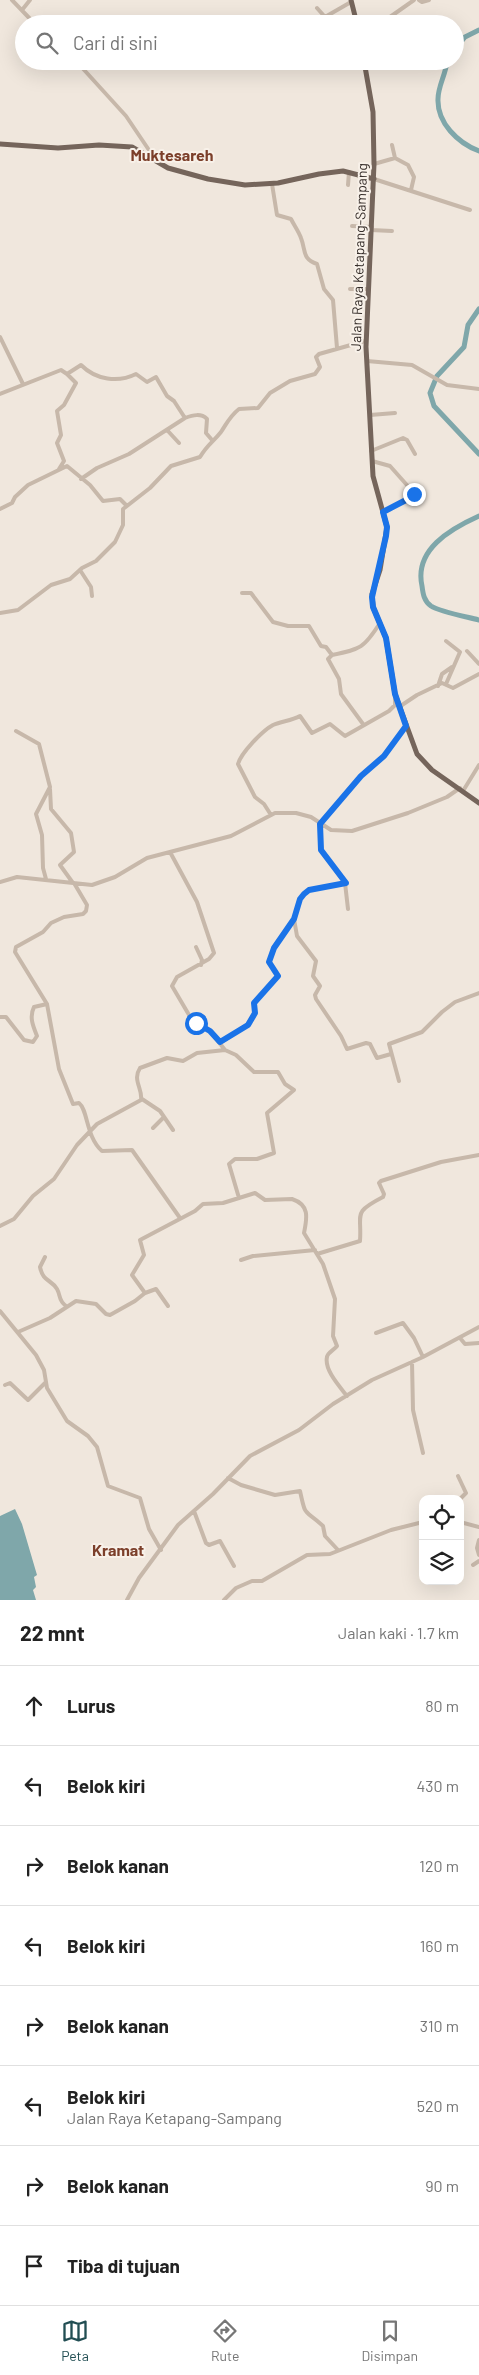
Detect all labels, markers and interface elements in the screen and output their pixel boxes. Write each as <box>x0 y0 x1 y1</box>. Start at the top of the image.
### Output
search box <box>15 15 464 70</box>
icon: search <box>33 29 61 57</box>
text: Cari di sini <box>73 31 158 54</box>
district label: Muktesareh <box>130 145 214 164</box>
street label: Jalan Raya Ketapang-Sampang <box>347 163 370 351</box>
route end <box>403 483 426 506</box>
route start <box>185 1012 208 1035</box>
map controls <box>419 1495 464 1585</box>
button: locate <box>419 1495 464 1540</box>
district label: Kramat <box>92 1540 144 1559</box>
button: layers <box>419 1540 464 1585</box>
text: 22 mnt <box>20 1620 85 1645</box>
text: Jalan kaki · 1.7 km <box>338 1623 459 1642</box>
icon: ahead <box>20 1692 48 1720</box>
text: Lurus <box>67 1694 115 1717</box>
text: 80 m <box>425 1696 459 1715</box>
icon: left <box>20 1772 48 1800</box>
text: Belok kiri <box>67 1774 145 1797</box>
text: 430 m <box>416 1776 459 1795</box>
icon: right <box>20 1852 48 1880</box>
text: Belok kanan <box>67 1854 169 1877</box>
text: 120 m <box>419 1856 459 1875</box>
icon: left <box>20 1932 48 1960</box>
text: Belok kiri <box>67 1934 145 1957</box>
text: 160 m <box>420 1936 459 1955</box>
icon: right <box>20 2012 48 2040</box>
text: Belok kanan <box>67 2014 169 2037</box>
text: 310 m <box>420 2016 459 2035</box>
text: Belok kiri <box>67 2085 145 2108</box>
icon: left <box>20 2092 48 2120</box>
text: 520 m <box>417 2096 459 2115</box>
text: Jalan Raya Ketapang-Sampang <box>67 2108 282 2127</box>
icon: right <box>20 2172 48 2200</box>
text: Belok kanan <box>67 2174 169 2197</box>
text: 90 m <box>425 2176 459 2195</box>
icon: arrive <box>20 2252 48 2280</box>
text: Tiba di tujuan <box>67 2254 180 2277</box>
tab: Peta <box>61 2317 89 2364</box>
tab: Rute <box>211 2317 239 2364</box>
tab: Disimpan <box>361 2317 418 2364</box>

